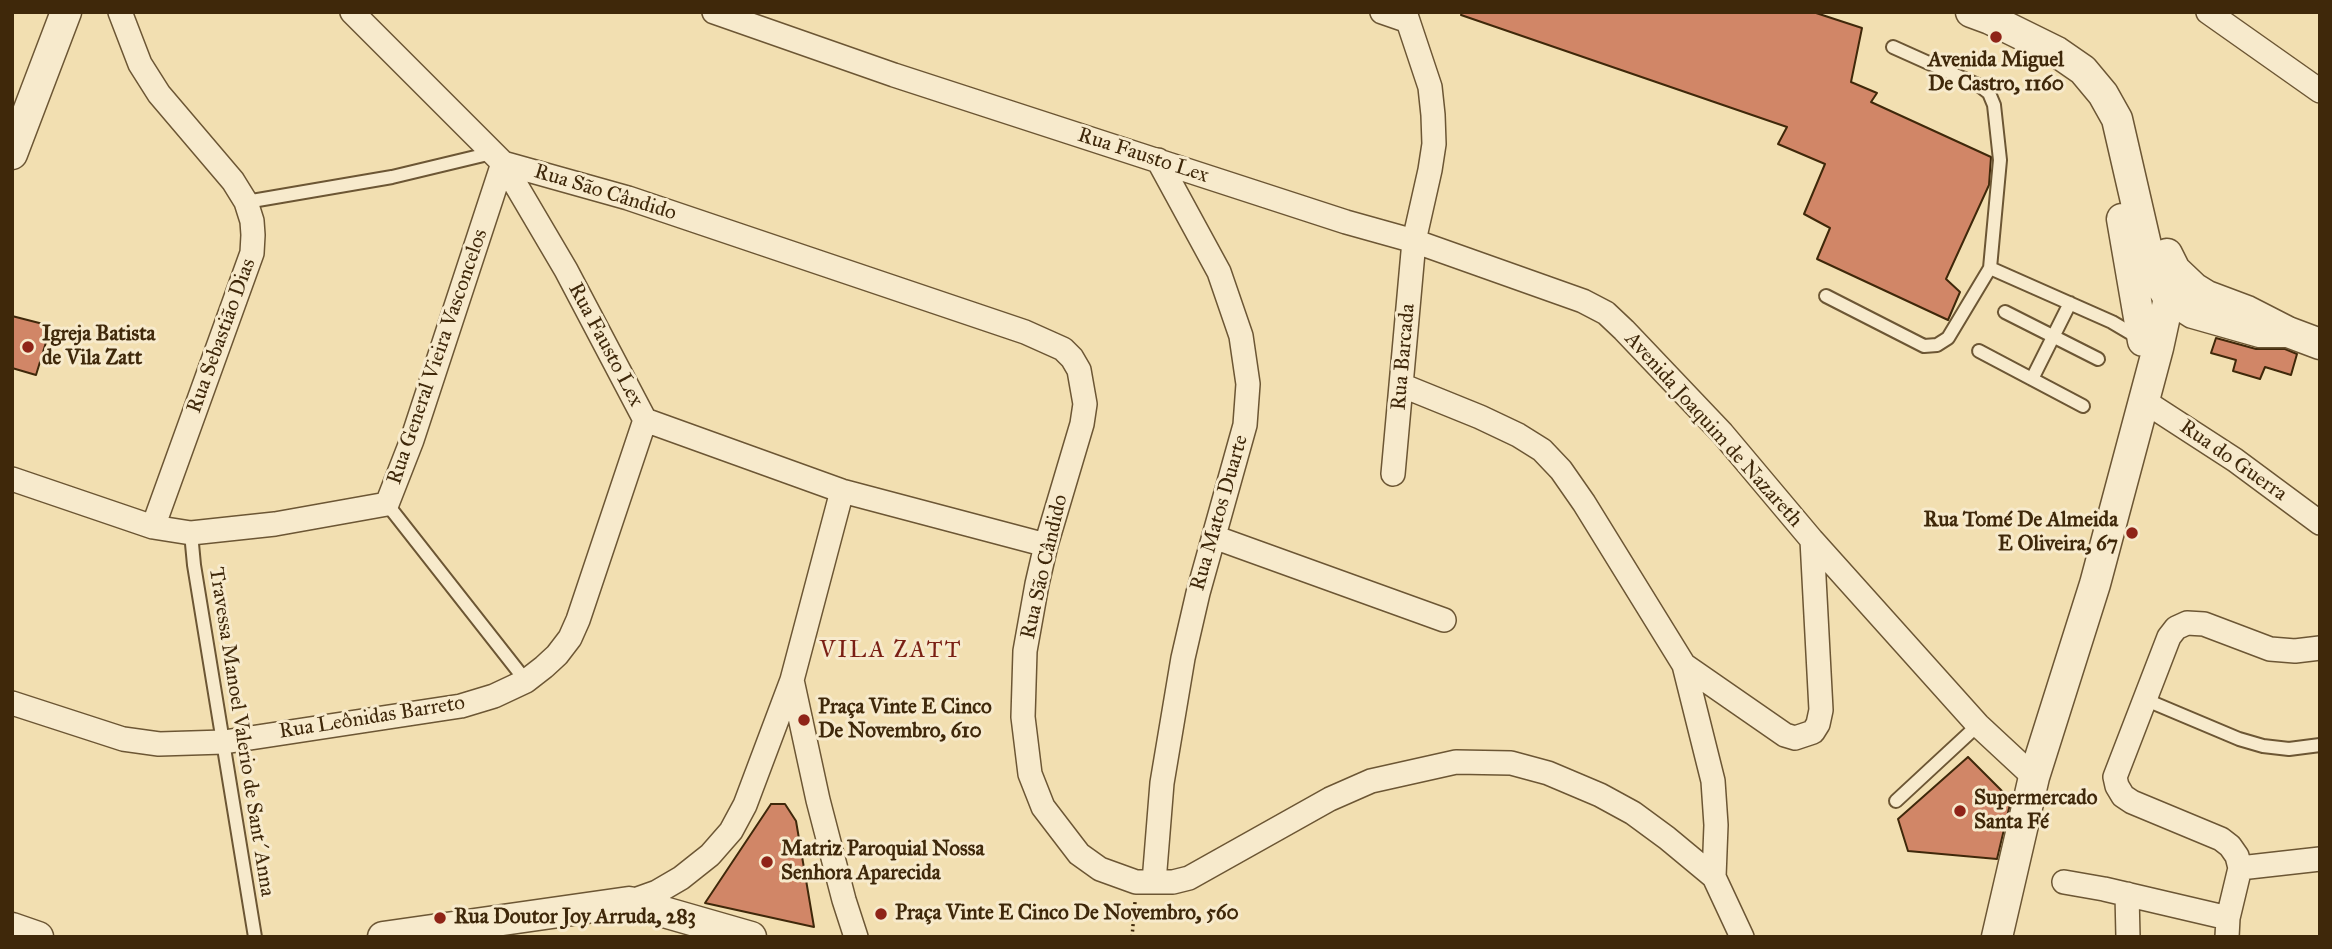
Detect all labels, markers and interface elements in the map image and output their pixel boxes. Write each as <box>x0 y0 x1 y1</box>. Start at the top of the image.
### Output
marker: Avenida Miguel De Castro, 1160 <box>1988 29 2004 45</box>
place label: Avenida Miguel De Castro, 1160 <box>1928 48 2064 98</box>
street label: Rua Fausto Lex <box>1074 123 1212 189</box>
street label: Rua São Cândido <box>531 159 679 227</box>
street label: Rua General Vieira Vasconcelos <box>382 226 494 488</box>
street label: Rua Sebastião Dias <box>182 255 262 417</box>
street label: Rua Fausto Lex <box>562 279 648 411</box>
street label: Rua Barcada <box>1387 303 1421 411</box>
place label: Igreja Batista de Vila Zatt <box>42 322 155 372</box>
street label: Avenida Joaquim de Nazareth <box>1619 327 1807 533</box>
marker: Igreja Batista de Vila Zatt <box>20 339 36 355</box>
street label: Rua do Guerra <box>2175 415 2291 507</box>
street label: Rua Matos Duarte <box>1186 432 1254 594</box>
street label: Rua São Cândido <box>1016 492 1074 642</box>
place label: Rua Tomé De Almeida E Oliveira, 67 <box>1924 508 2118 558</box>
marker: Rua Tomé De Almeida E Oliveira, 67 <box>2124 525 2140 541</box>
street label: Travessa Manoel Valerio de Sant´Anna <box>202 566 280 898</box>
district label: VILA ZATT <box>821 637 961 665</box>
street label: Rua Leônidas Barreto <box>277 691 467 745</box>
place label: Praça Vinte E Cinco De Novembro, 610 <box>818 695 992 745</box>
marker: Praça Vinte E Cinco De Novembro, 610 <box>796 712 812 728</box>
place label: Supermercado Santa Fé <box>1974 786 2098 836</box>
marker: Supermercado Santa Fé <box>1952 803 1968 819</box>
place label: Matriz Paroquial Nossa Senhora Aparecida <box>781 837 984 887</box>
marker: Matriz Paroquial Nossa Senhora Aparecida <box>759 854 775 870</box>
place label: Praça Vinte E Cinco De Novembro, 560 <box>895 901 1239 927</box>
place label: Rua Doutor Joy Arruda, 283 <box>454 905 696 931</box>
marker: Praça Vinte E Cinco De Novembro, 560 <box>873 906 889 922</box>
marker: Rua Doutor Joy Arruda, 283 <box>432 910 448 926</box>

